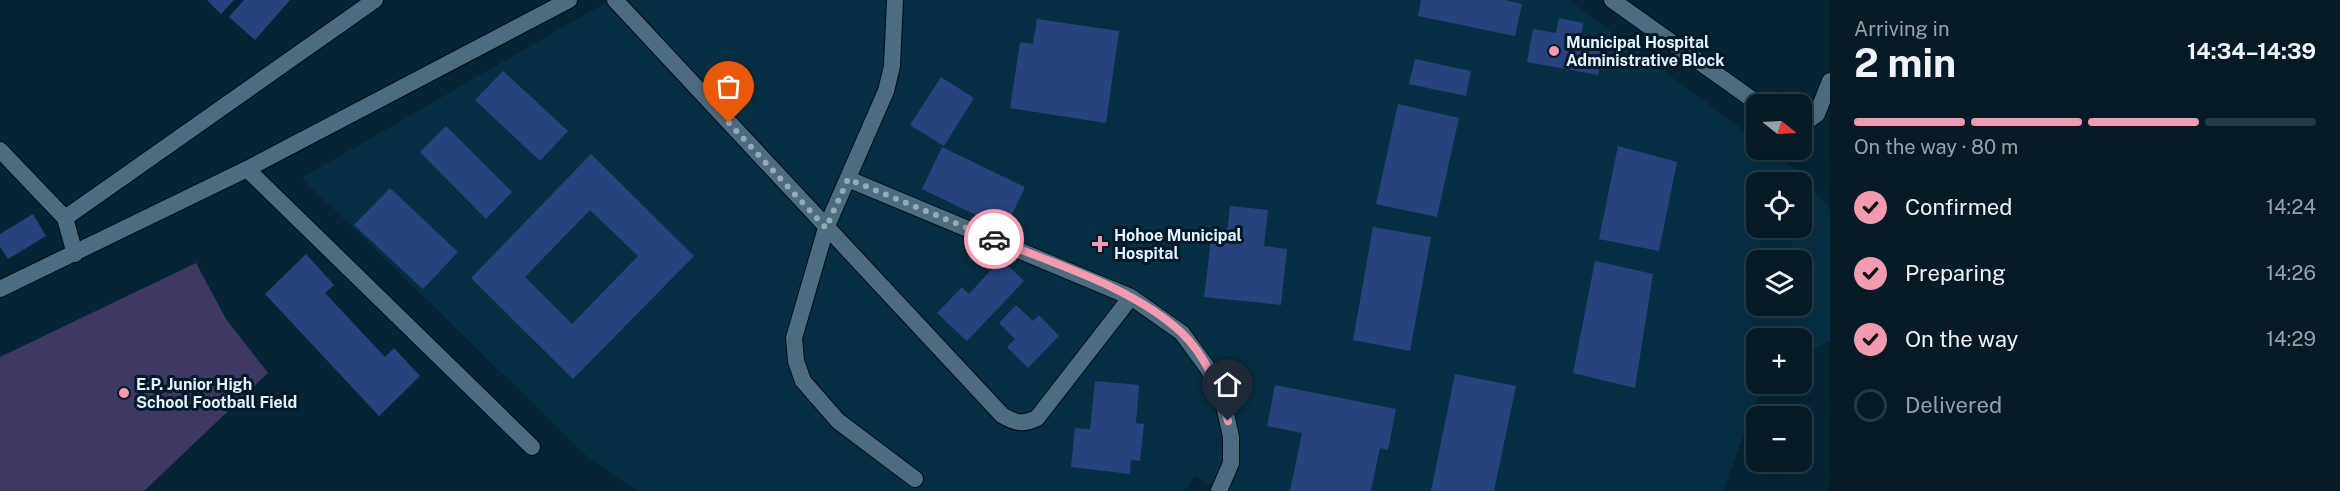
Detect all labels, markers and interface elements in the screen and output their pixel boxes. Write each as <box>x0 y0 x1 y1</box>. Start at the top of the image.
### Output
text: Arriving in <box>1854 17 1949 41</box>
place label: Municipal Hospital Administrative Block <box>1566 33 1725 70</box>
text: 14:34–14:39 <box>2187 38 2316 64</box>
text: 2 min <box>1854 40 1956 86</box>
marker: Municipal Hospital Administrative Block <box>1547 44 1561 58</box>
pin <box>703 61 754 123</box>
icon: bag <box>712 70 745 103</box>
north arrow <box>1746 94 1812 160</box>
map controls <box>1746 94 1812 472</box>
text: On the way · 80 m <box>1854 135 2018 159</box>
button: locate <box>1746 172 1812 238</box>
icon: check <box>1854 191 1887 224</box>
text: Confirmed <box>1905 194 2012 220</box>
text: 14:24 <box>2266 195 2316 219</box>
courier <box>964 209 1024 269</box>
icon: car <box>978 223 1011 256</box>
place label: Hohoe Municipal Hospital <box>1114 226 1242 263</box>
marker: Hohoe Municipal Hospital <box>1091 235 1109 253</box>
button: layers <box>1746 250 1812 316</box>
icon: check <box>1854 257 1887 290</box>
text: Preparing <box>1905 260 2006 286</box>
text: 14:26 <box>2266 261 2316 285</box>
icon: check <box>1854 323 1887 356</box>
text: On the way <box>1905 326 2018 352</box>
text: 14:29 <box>2266 327 2316 351</box>
button: + <box>1746 328 1812 394</box>
pin <box>1202 359 1253 421</box>
icon: home <box>1211 368 1244 401</box>
place label: E.P. Junior High School Football Field <box>136 375 297 412</box>
marker: E.P. Junior High School Football Field <box>117 386 131 400</box>
text: Delivered <box>1905 392 2002 418</box>
button: − <box>1746 406 1812 472</box>

